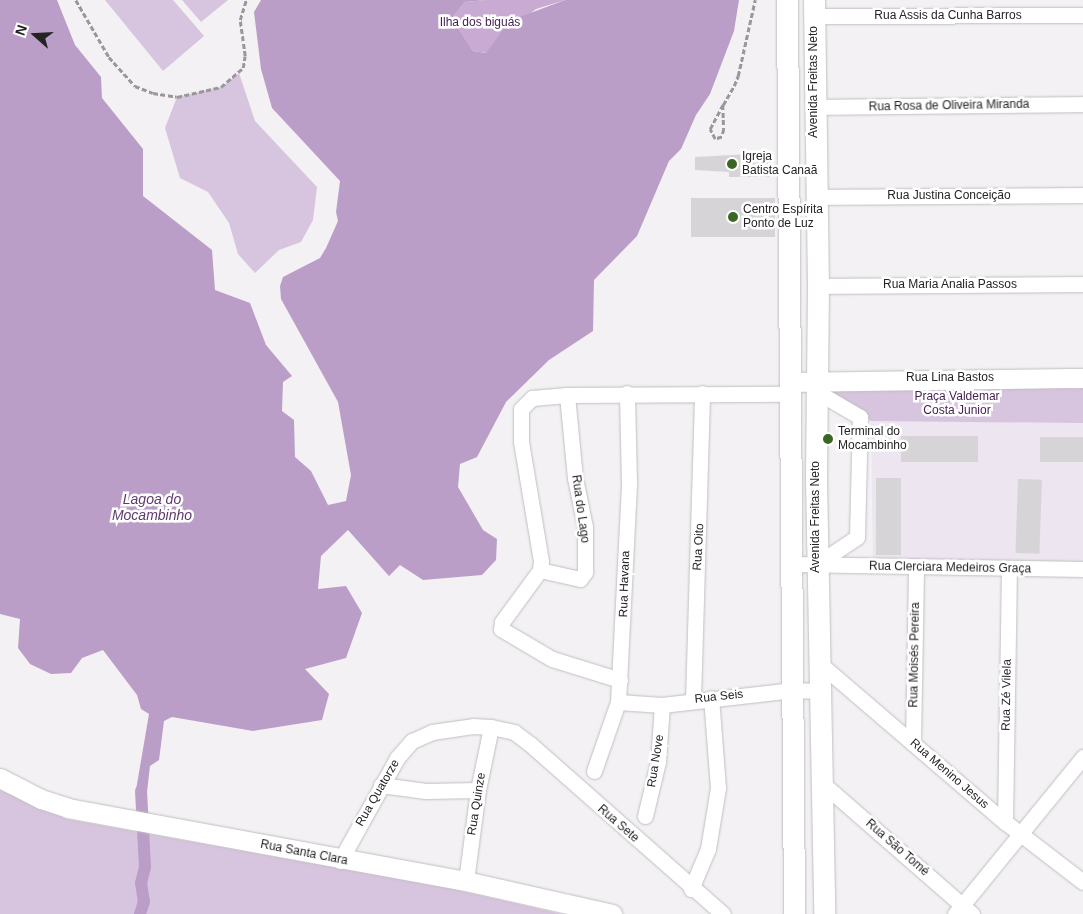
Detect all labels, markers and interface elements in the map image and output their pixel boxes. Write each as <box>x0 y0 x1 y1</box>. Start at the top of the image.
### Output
street label: Rua Assis da Cunha Barros <box>874 9 1022 23</box>
north arrow <box>10 10 60 60</box>
park label: Ilha dos biguás <box>440 16 520 30</box>
text: N <box>12 23 30 38</box>
street label: Avenida Freitas Neto <box>807 26 821 138</box>
street label: Rua Rosa de Oliveira Miranda <box>869 97 1029 115</box>
place label: Igreja Batista Canaã <box>742 150 817 178</box>
marker: Igreja Batista Canaã <box>726 158 738 170</box>
street label: Rua Justina Conceição <box>887 189 1011 203</box>
place label: Centro Espírita Ponto de Luz <box>743 203 823 231</box>
marker: Centro Espírita Ponto de Luz <box>727 211 739 223</box>
street label: Rua Maria Analia Passos <box>883 278 1017 292</box>
street label: Rua Lina Bastos <box>906 371 994 385</box>
park label: Praça Valdemar Costa Junior <box>914 390 1000 418</box>
place label: Terminal do Mocambinho <box>838 425 907 453</box>
marker: Terminal do Mocambinho <box>822 433 834 445</box>
street label: Avenida Freitas Neto <box>809 461 823 573</box>
street label: Rua do Lago <box>568 474 592 544</box>
water label: Lagoa do Mocambinho <box>112 491 192 524</box>
street label: Rua Oito <box>691 523 707 571</box>
street label: Rua Havana <box>617 550 633 618</box>
street label: Rua Clerciara Medeiros Graça <box>869 559 1031 577</box>
street label: Rua Moisés Pereira <box>907 602 923 708</box>
street label: Rua Zé Vilela <box>999 659 1015 731</box>
street label: Rua Seis <box>694 687 744 707</box>
street label: Rua Nove <box>645 734 667 788</box>
street label: Rua Menino Jesus <box>907 736 991 812</box>
street label: Rua Quatorze <box>353 757 403 829</box>
street label: Rua Quinze <box>465 772 489 836</box>
street label: Rua Sete <box>594 802 642 846</box>
street label: Rua São Tomé <box>862 817 932 879</box>
street label: Rua Santa Clara <box>259 837 349 869</box>

